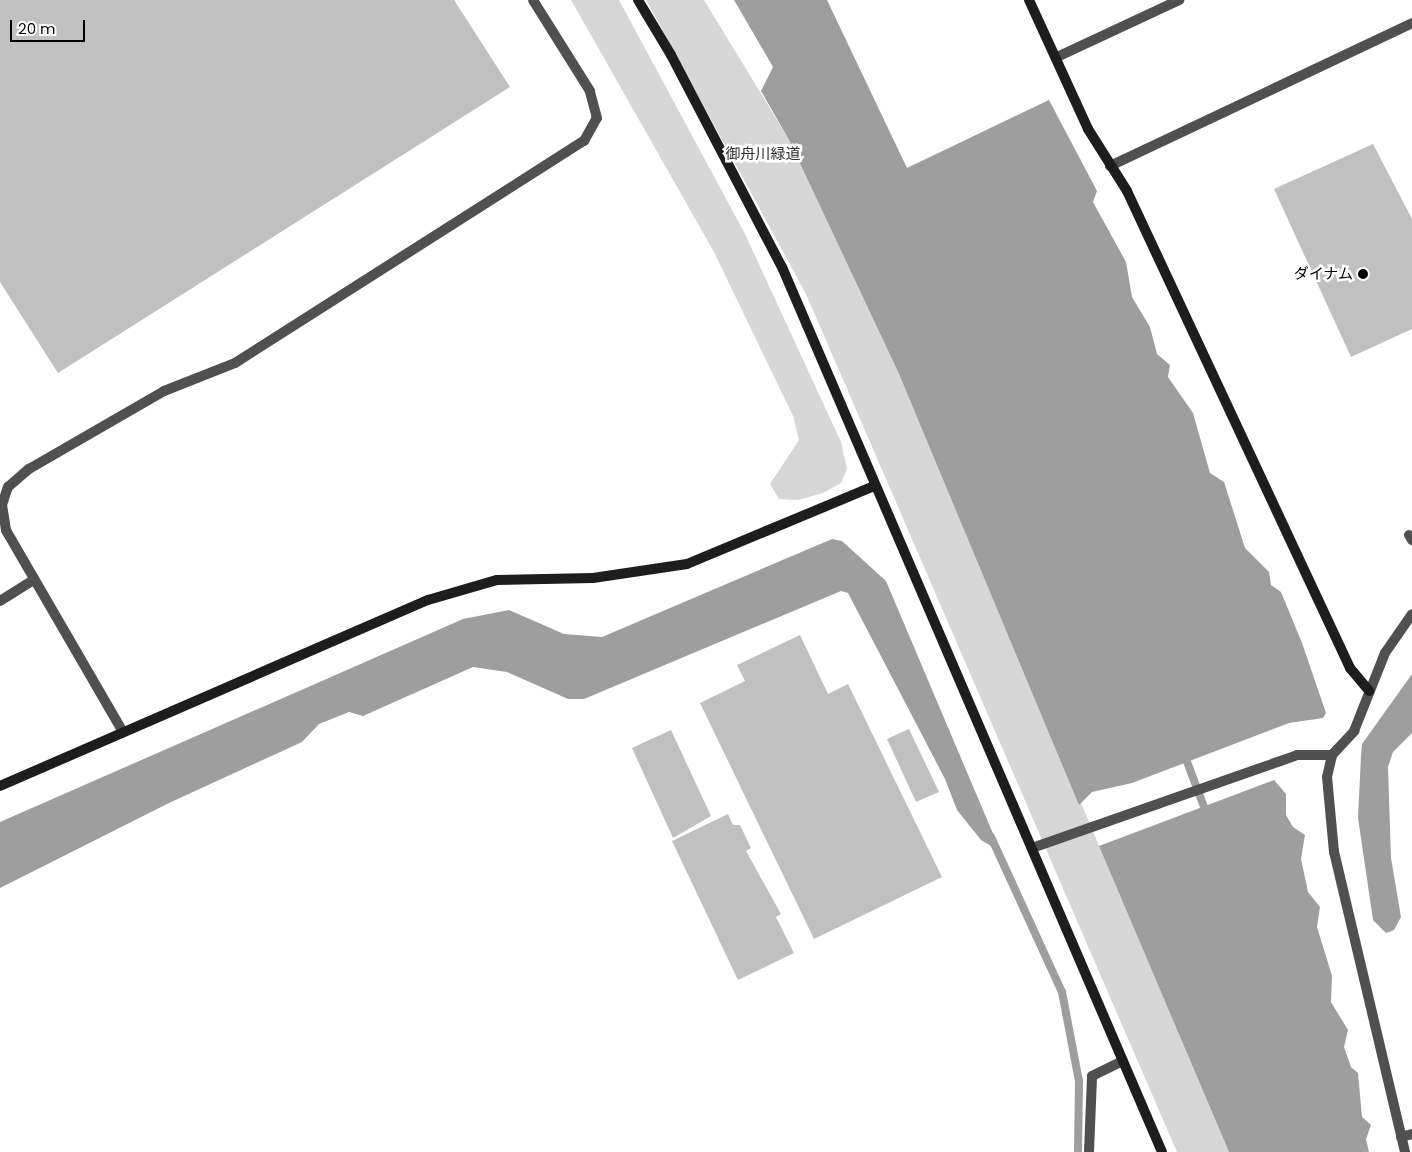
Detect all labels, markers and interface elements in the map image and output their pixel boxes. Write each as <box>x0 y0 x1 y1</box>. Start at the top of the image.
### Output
scale bar <box>12 10 88 42</box>
text: 20 m <box>18 18 56 39</box>
park label: 御舟川緑道 <box>726 145 800 163</box>
place label: ダイナム <box>1293 265 1353 283</box>
marker: ダイナム <box>1357 268 1369 280</box>

